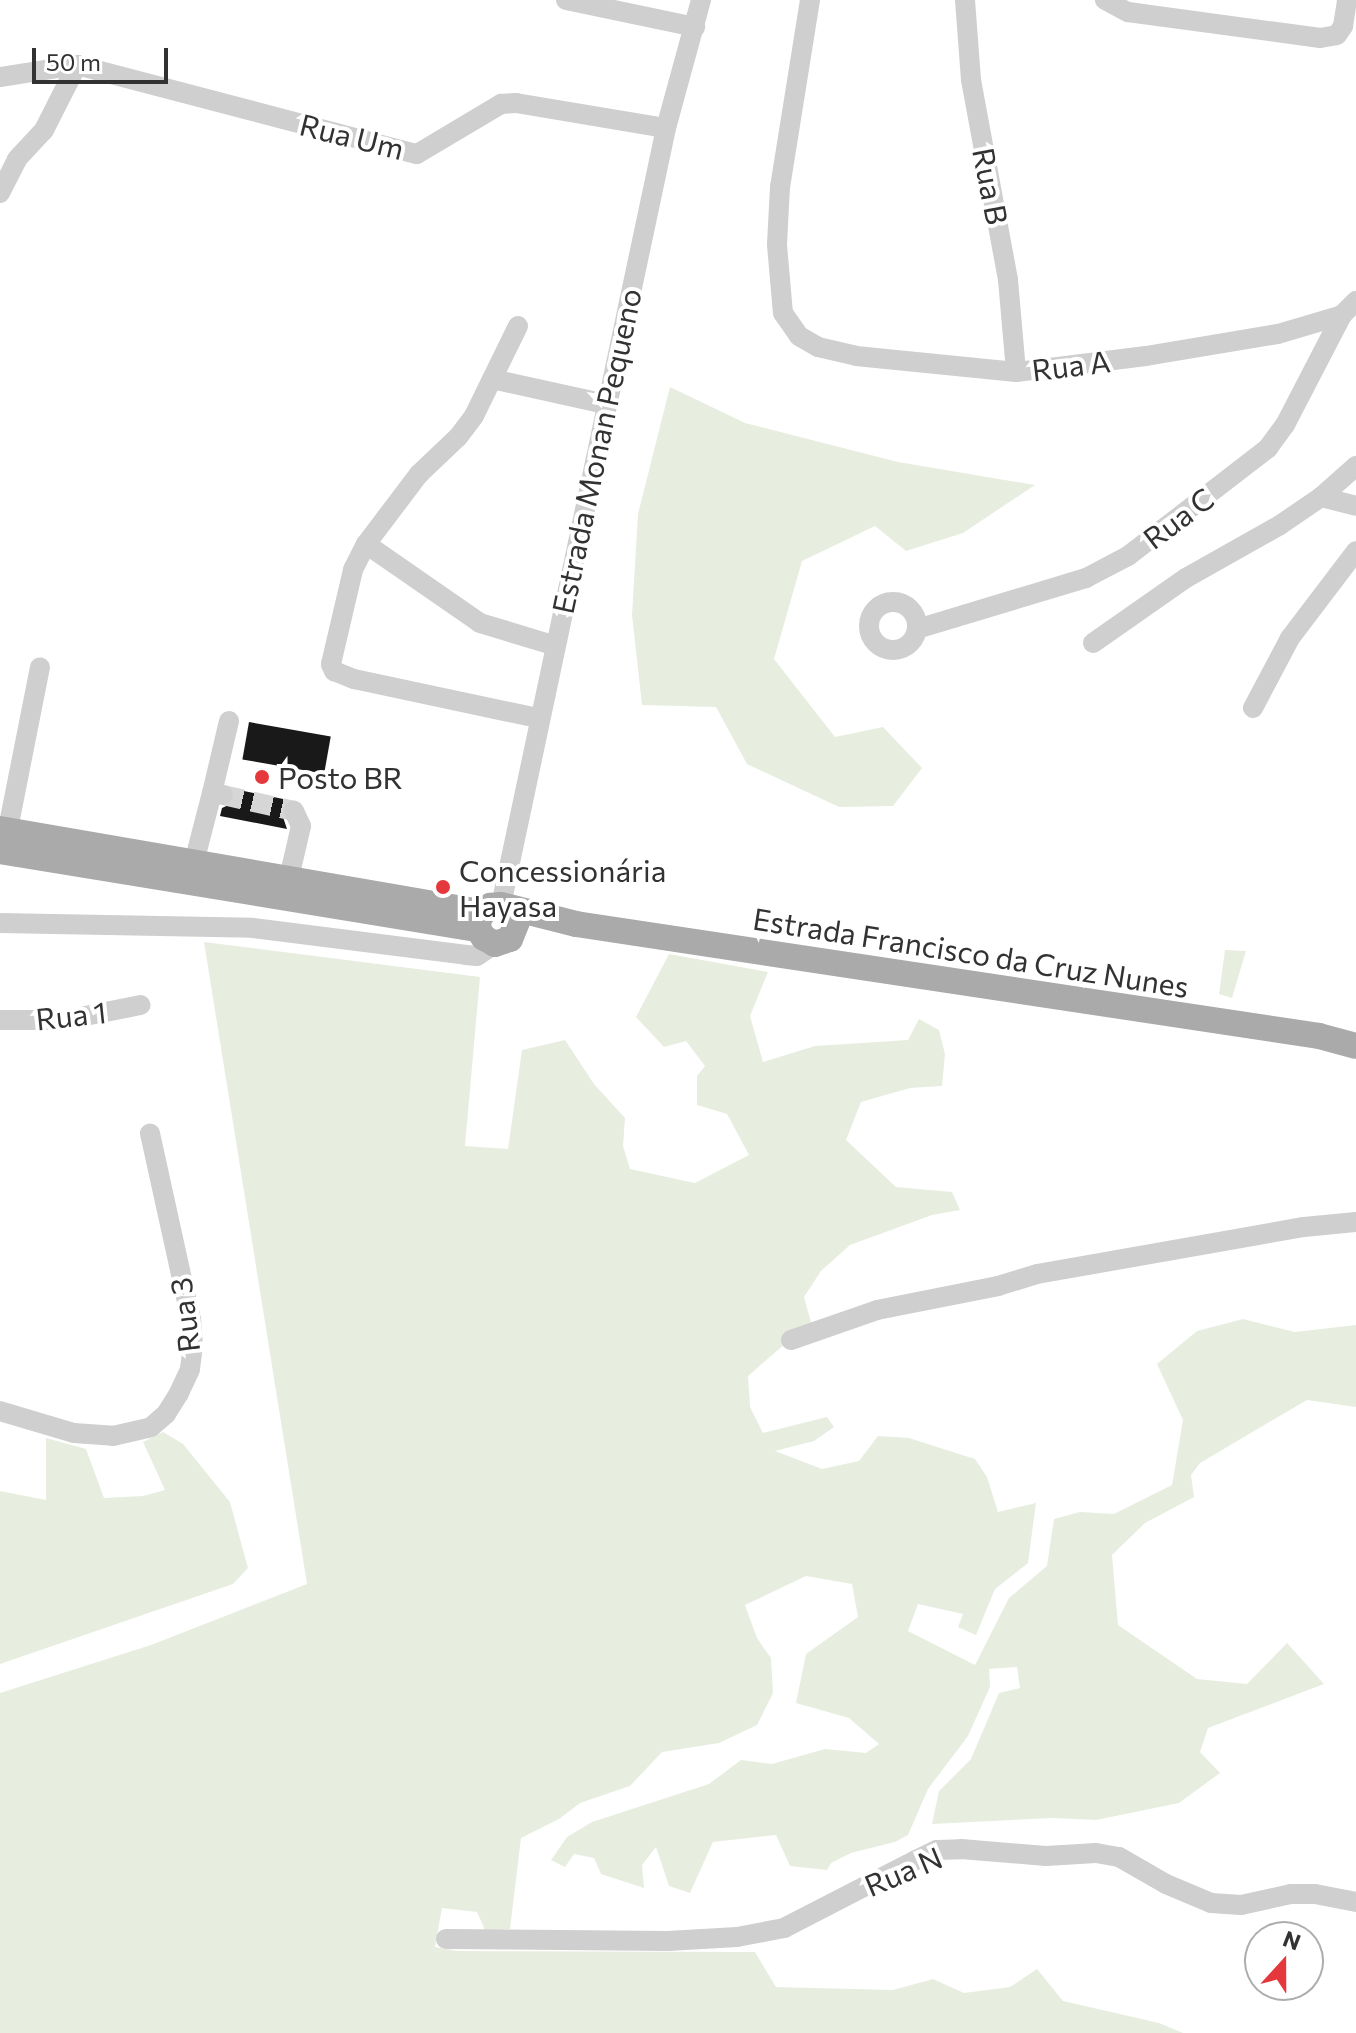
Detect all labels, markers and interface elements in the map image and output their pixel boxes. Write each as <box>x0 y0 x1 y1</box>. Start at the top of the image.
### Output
scale bar <box>36 32 172 82</box>
text: 50 m <box>46 47 101 76</box>
street label: Rua Um <box>296 106 408 166</box>
street label: Rua B <box>966 145 1016 227</box>
street label: Estrada Monan Pequeno <box>544 285 648 617</box>
street label: Rua A <box>1030 342 1112 388</box>
street label: Rua C <box>1136 480 1220 556</box>
place label: Posto BR <box>278 759 403 795</box>
marker: Posto BR <box>253 768 271 786</box>
place label: Concessionária Hayasa <box>459 852 666 922</box>
marker: Concessionária Hayasa <box>434 878 452 896</box>
street label: Estrada Francisco da Cruz Nunes <box>751 900 1191 1004</box>
street label: Rua 1 <box>34 993 108 1037</box>
street label: Rua 3 <box>162 1275 206 1355</box>
street label: Rua N <box>859 1839 947 1903</box>
north arrow <box>1244 1921 1324 2001</box>
text: N <box>1280 1924 1305 1956</box>

